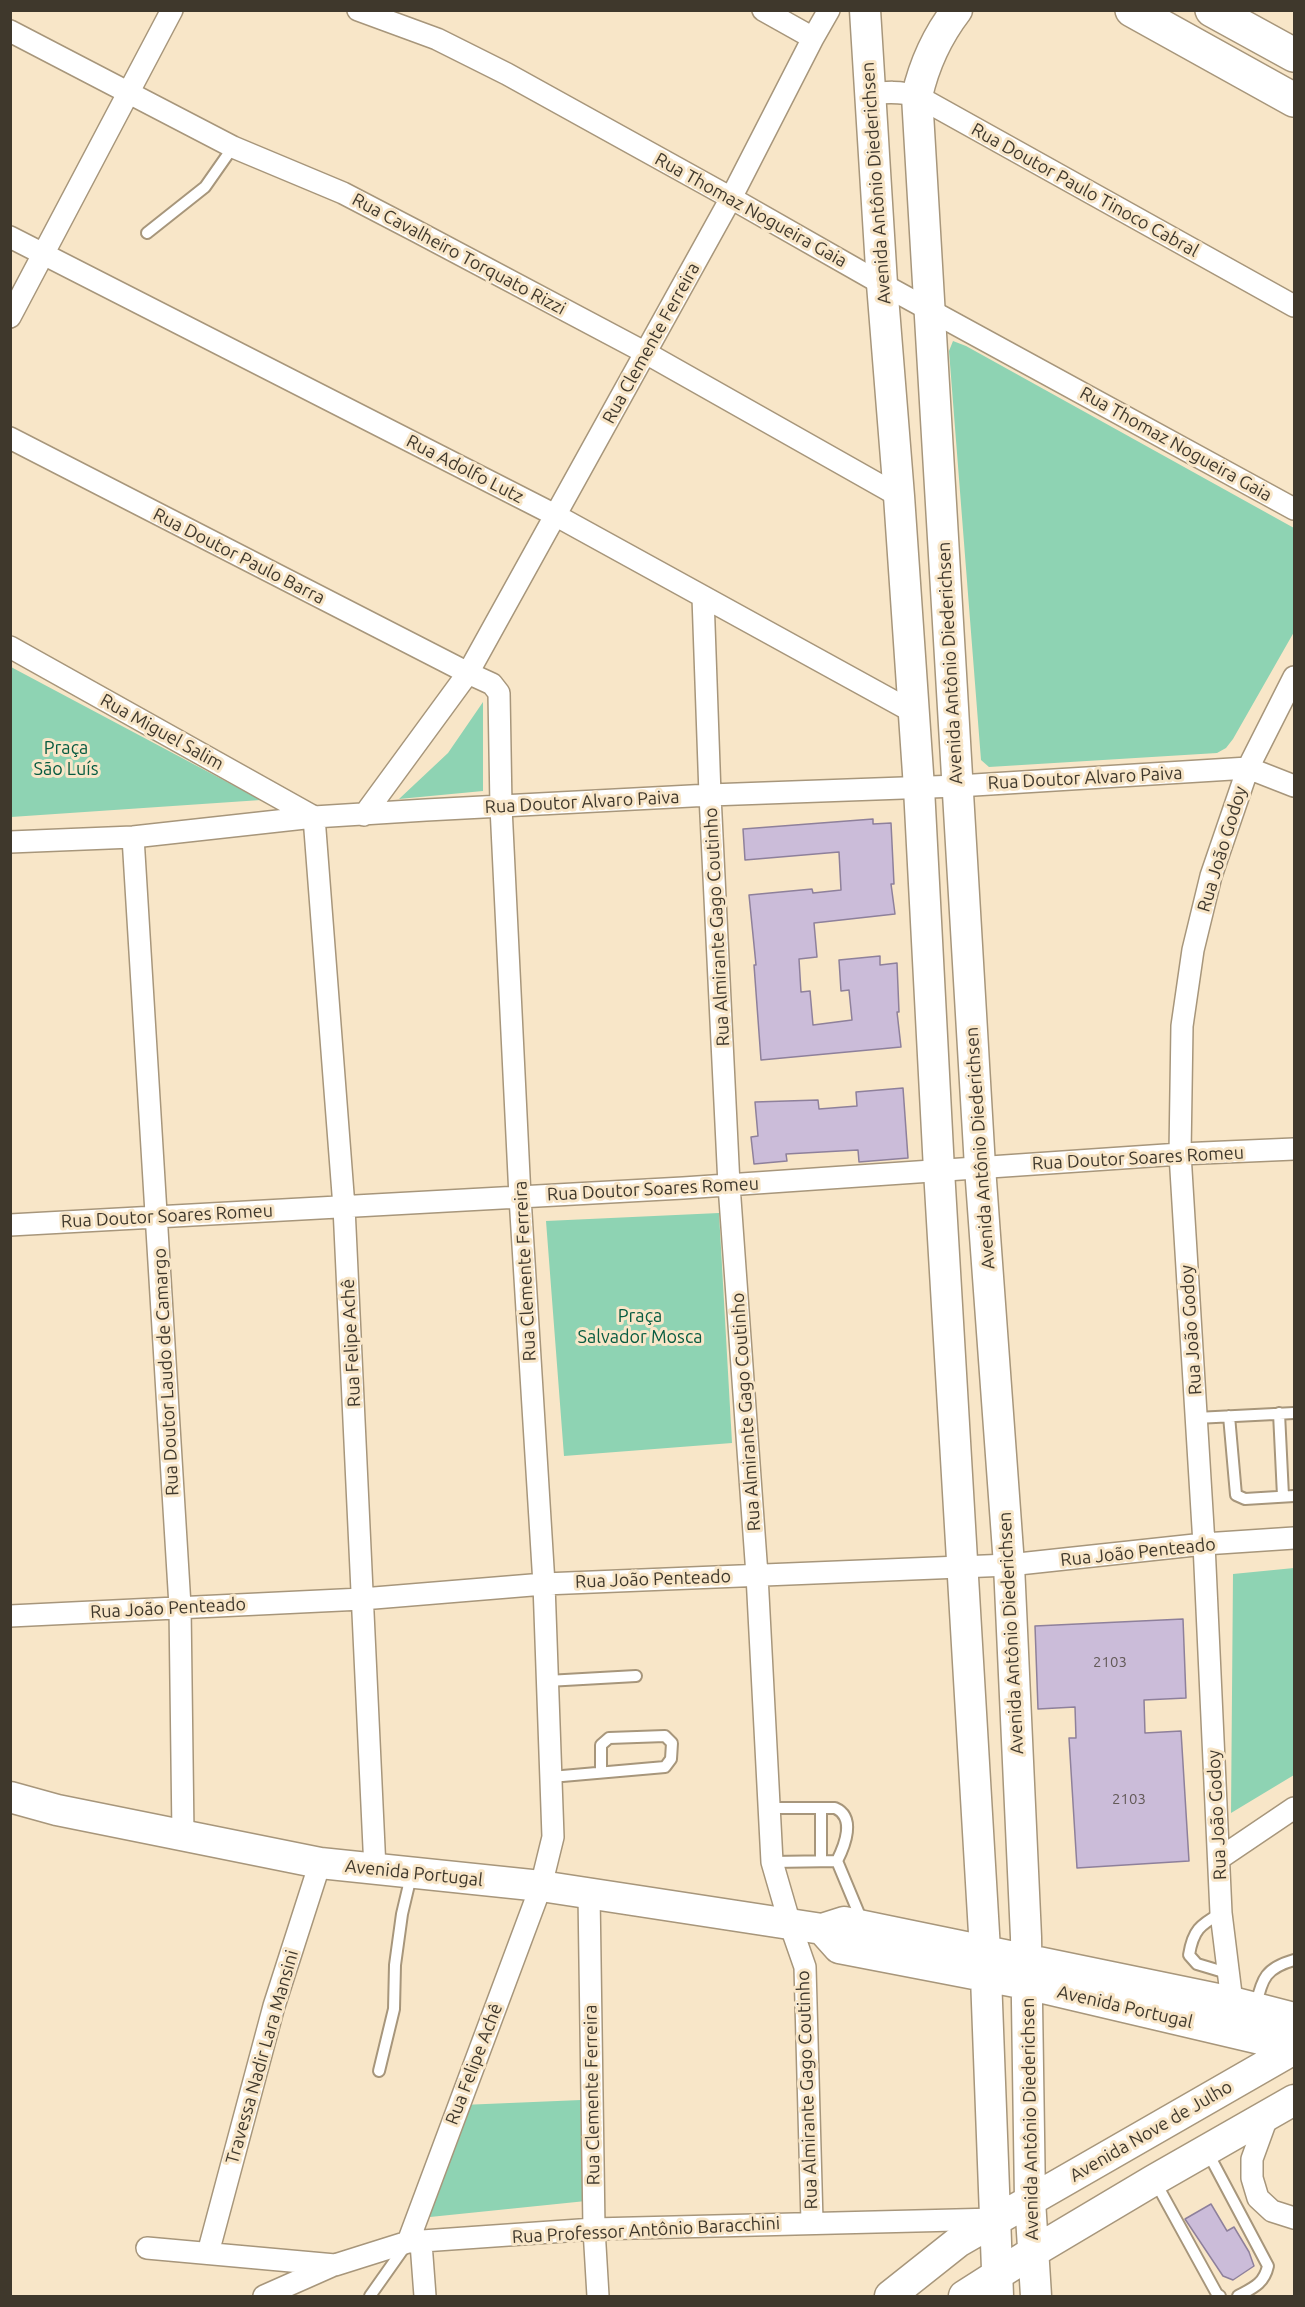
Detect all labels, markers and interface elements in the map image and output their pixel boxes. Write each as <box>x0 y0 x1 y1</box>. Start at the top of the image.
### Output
street label: Avenida Antônio Diederichsen <box>857 61 895 305</box>
street label: Rua Doutor Paulo Tinoco Cabral <box>968 118 1202 262</box>
street label: Rua Thomaz Nogueira Gaia <box>651 148 851 272</box>
street label: Rua Cavalheiro Torquato Rizzi <box>349 188 569 320</box>
street label: Rua Clemente Ferreira <box>598 259 704 427</box>
street label: Rua Thomaz Nogueira Gaia <box>1076 382 1276 506</box>
street label: Rua Adolfo Lutz <box>403 430 527 508</box>
street label: Rua Doutor Paulo Barra <box>149 503 329 609</box>
street label: Avenida Antônio Diederichsen <box>933 541 967 785</box>
street label: Rua Miguel Salim <box>97 689 227 775</box>
park label: Praça São Luís <box>34 737 98 780</box>
street label: Rua Doutor Alvaro Paiva <box>987 762 1183 794</box>
street label: Rua João Godoy <box>1193 784 1251 914</box>
street label: Rua Doutor Alvaro Paiva <box>484 786 680 818</box>
street label: Rua Almirante Gago Coutinho <box>700 807 734 1047</box>
street label: Avenida Antônio Diederichsen <box>961 1026 999 1270</box>
street label: Rua Doutor Soares Romeu <box>1031 1142 1245 1174</box>
street label: Rua Doutor Soares Romeu <box>546 1173 760 1205</box>
street label: Rua Clemente Ferreira <box>509 1180 541 1362</box>
street label: Rua Doutor Soares Romeu <box>60 1200 274 1232</box>
street label: Rua Doutor Laudo de Camargo <box>149 1248 183 1496</box>
street label: Rua João Godoy <box>1176 1264 1206 1396</box>
street label: Rua Felipe Achê <box>337 1278 365 1408</box>
street label: Rua Almirante Gago Coutinho <box>727 1292 765 1532</box>
park label: Praça Salvador Mosca <box>578 1305 702 1348</box>
street label: Avenida Antônio Diederichsen <box>994 1511 1028 1755</box>
street label: Rua João Penteado <box>1059 1533 1217 1571</box>
street label: Rua João Penteado <box>575 1565 731 1593</box>
street label: Rua João Penteado <box>90 1593 246 1623</box>
house number: 2103 <box>1093 1653 1127 1671</box>
street label: Rua João Godoy <box>1203 1749 1231 1881</box>
house number: 2103 <box>1112 1790 1146 1808</box>
street label: Avenida Portugal <box>344 1855 484 1891</box>
street label: Travessa Nadir Lara Mansini <box>221 1947 303 2167</box>
street label: Rua Almirante Gago Coutinho <box>792 1970 822 2210</box>
street label: Avenida Portugal <box>1055 1981 1195 2033</box>
street label: Avenida Antônio Diederichsen <box>1017 1997 1043 2241</box>
street label: Rua Felipe Achê <box>441 2000 507 2128</box>
street label: Rua Clemente Ferreira <box>580 2004 604 2186</box>
street label: Avenida Nove de Julho <box>1066 2076 1236 2186</box>
street label: Rua Professor Antônio Baracchini <box>511 2212 781 2248</box>

